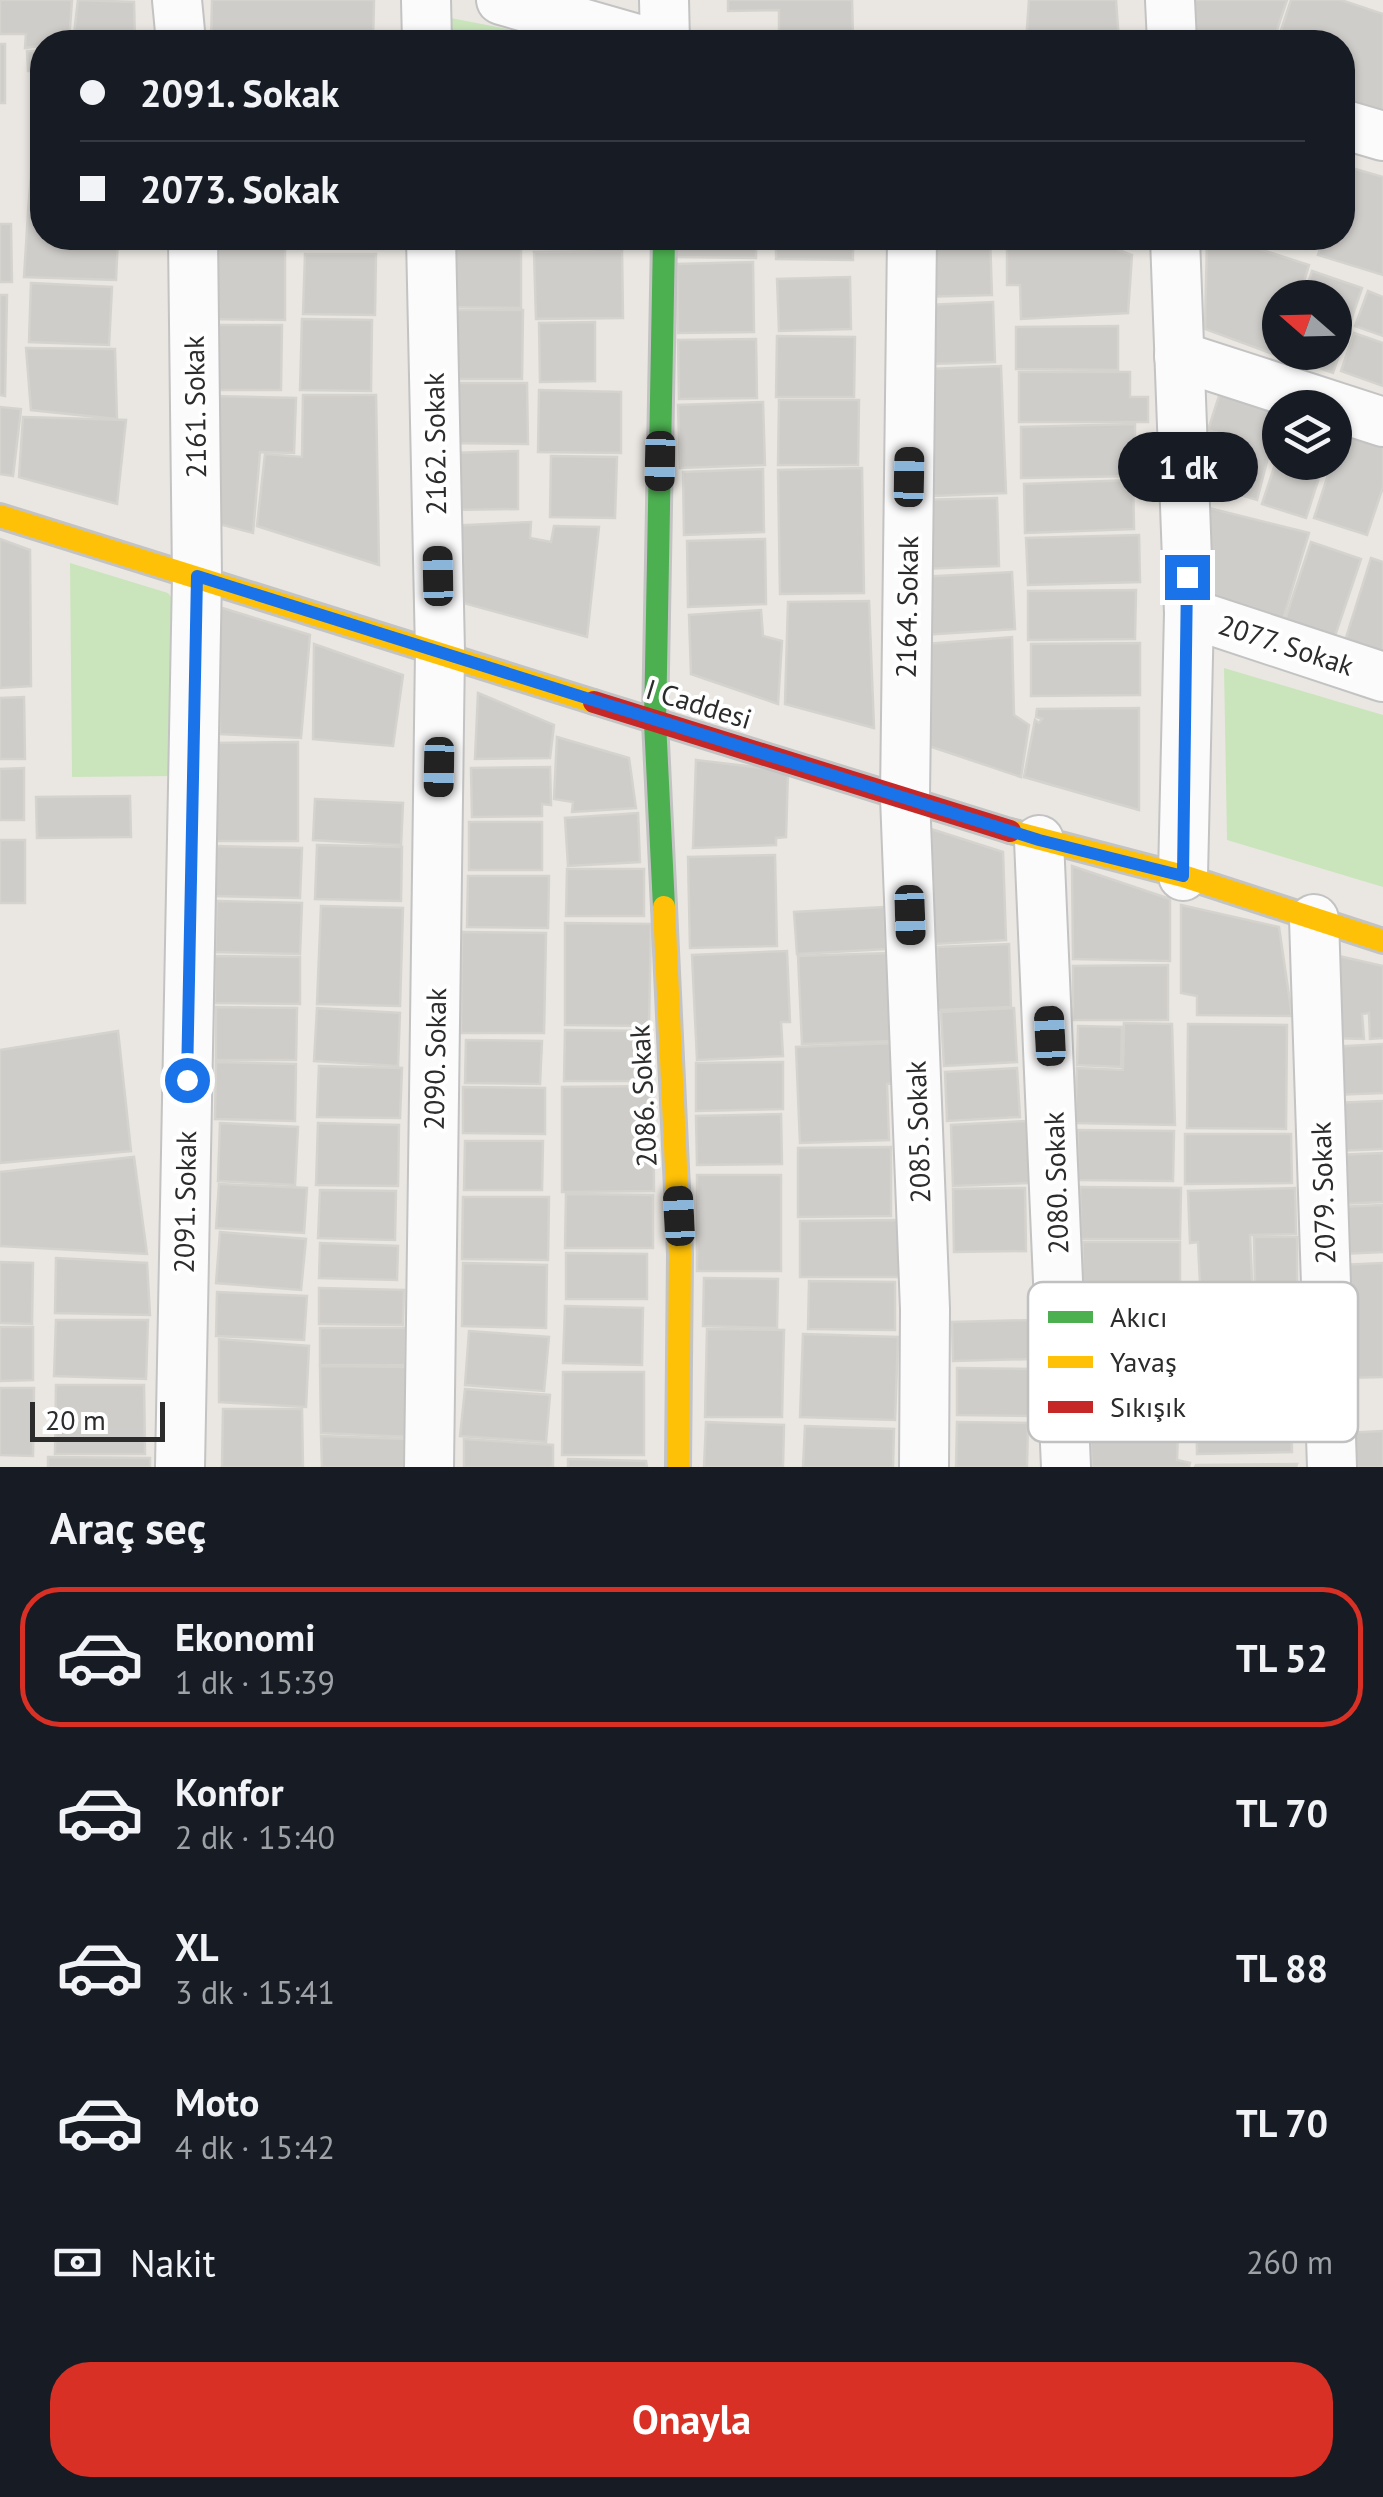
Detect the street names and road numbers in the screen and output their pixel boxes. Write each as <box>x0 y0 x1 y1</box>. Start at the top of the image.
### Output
street label: 2161. Sokak <box>175 335 214 479</box>
street label: 2162. Sokak <box>415 372 454 516</box>
street label: 2164. Sokak <box>887 535 926 679</box>
street label: 2077. Sokak <box>1214 605 1359 684</box>
street label: I Caddesi <box>642 670 757 737</box>
street label: 2090. Sokak <box>415 987 454 1131</box>
street label: 2086. Sokak <box>620 1023 665 1168</box>
street label: 2085. Sokak <box>896 1059 938 1204</box>
street label: 2080. Sokak <box>1034 1110 1076 1255</box>
street label: 2079. Sokak <box>1301 1120 1343 1265</box>
street label: 2091. Sokak <box>165 1130 204 1274</box>

